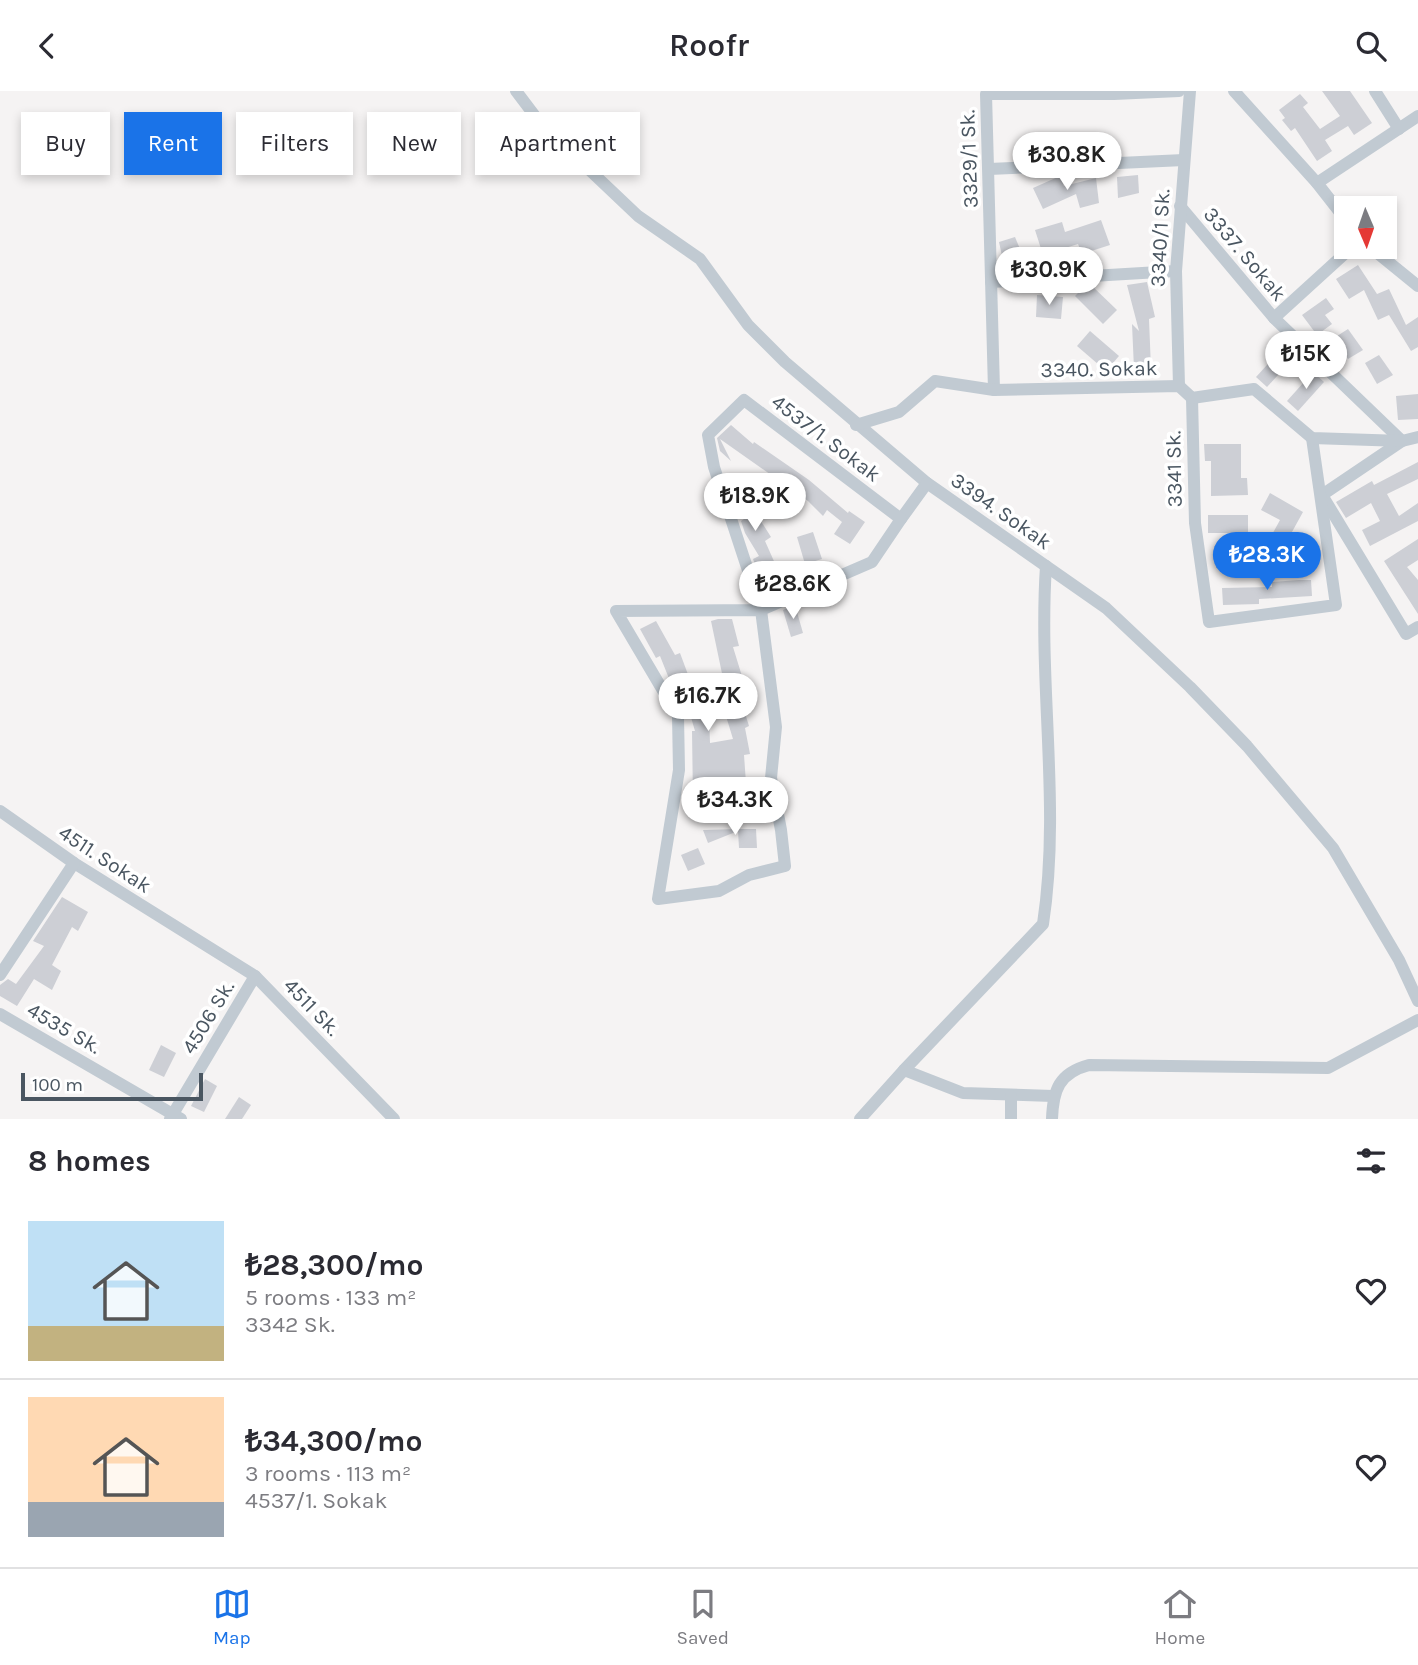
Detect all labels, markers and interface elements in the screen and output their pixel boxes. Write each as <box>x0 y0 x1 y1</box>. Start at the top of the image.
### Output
icon: back <box>28 27 66 65</box>
text: Roofr <box>669 27 749 64</box>
icon: search <box>1352 27 1390 65</box>
street label: 3329/1 Sk. <box>955 109 983 209</box>
chip: Buy <box>21 112 110 175</box>
chip: Rent <box>124 112 222 175</box>
chip: Filters <box>236 112 353 175</box>
chip: New <box>367 112 461 175</box>
chip: Apartment <box>475 112 640 175</box>
pin: ₺30.8K <box>1010 133 1124 192</box>
text: ₺30.8K <box>1029 141 1105 168</box>
street label: 3340/1 Sk. <box>1145 188 1175 288</box>
north arrow <box>1334 196 1396 259</box>
map controls <box>1334 196 1397 259</box>
street label: 3337. Sokak <box>1199 202 1291 306</box>
pin: ₺30.9K <box>992 247 1106 307</box>
text: ₺30.9K <box>1011 256 1087 283</box>
pin: ₺15K <box>1265 331 1347 391</box>
text: ₺15K <box>1281 340 1331 367</box>
street label: 3340. Sokak <box>1040 356 1158 382</box>
street label: 4537/1. Sokak <box>767 389 885 487</box>
street label: 3341 Sk. <box>1161 430 1187 508</box>
street label: 3394. Sokak <box>946 468 1056 554</box>
pin: ₺18.9K <box>698 473 812 533</box>
text: ₺18.9K <box>720 482 790 509</box>
pin: ₺28.3K <box>1210 533 1324 592</box>
text: ₺28.3K <box>1229 541 1305 568</box>
pin: ₺28.6K <box>736 561 850 621</box>
text: ₺28.6K <box>755 570 831 597</box>
pin: ₺16.7K <box>651 673 765 733</box>
text: ₺16.7K <box>675 682 741 709</box>
pin: ₺34.3K <box>678 777 792 837</box>
text: ₺34.3K <box>697 786 773 813</box>
street label: 4511. Sokak <box>54 820 156 898</box>
street label: 4511 Sk. <box>279 973 345 1041</box>
street label: 4506 Sk. <box>177 976 239 1058</box>
street label: 4535 Sk. <box>23 997 105 1059</box>
scale bar <box>21 1070 203 1102</box>
text: 100 m <box>32 1074 83 1096</box>
icon: filters <box>1352 1142 1390 1180</box>
text: 8 homes <box>28 1143 151 1179</box>
text: ₺28,300/mo <box>245 1247 424 1283</box>
icon: home <box>84 1249 168 1333</box>
icon: heart <box>1352 1272 1390 1310</box>
text: 5 rooms · 133 m² <box>245 1284 417 1311</box>
text: 3342 Sk. <box>245 1311 335 1338</box>
text: ₺34,300/mo <box>245 1423 422 1459</box>
icon: home <box>84 1425 168 1509</box>
icon: heart <box>1352 1448 1390 1486</box>
text: 3 rooms · 113 m² <box>245 1460 411 1487</box>
text: 4537/1. Sokak <box>245 1487 387 1514</box>
tab: Map <box>213 1585 251 1649</box>
tab: Saved <box>676 1585 729 1649</box>
tab: Home <box>1155 1585 1205 1649</box>

